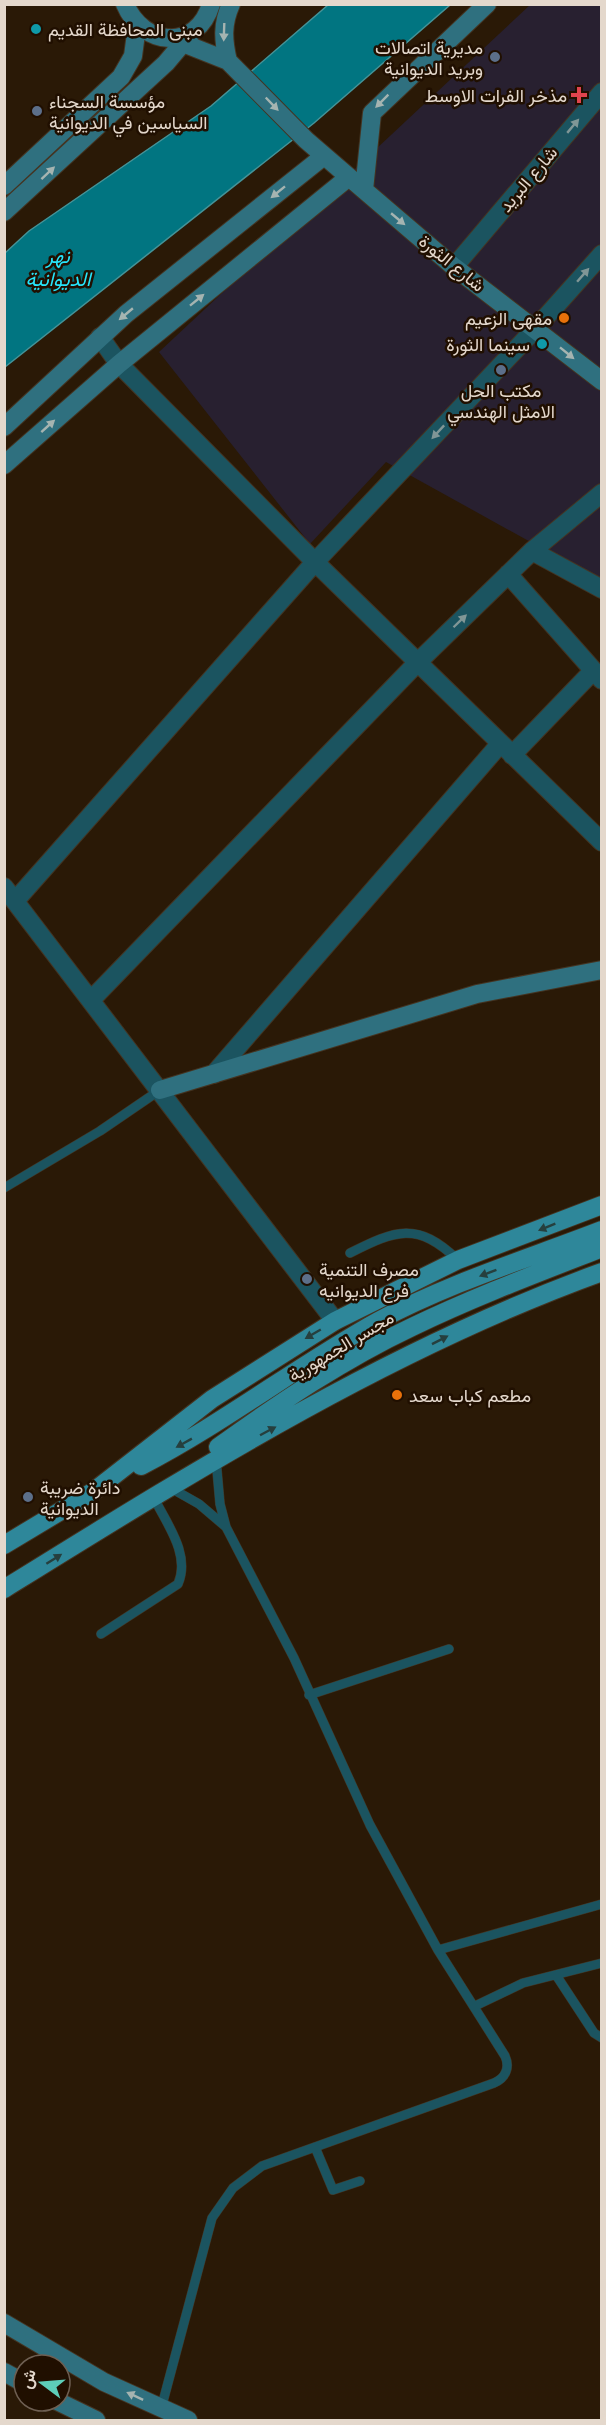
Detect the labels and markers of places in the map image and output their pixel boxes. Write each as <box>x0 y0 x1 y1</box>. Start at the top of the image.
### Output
place label: مبنى المحافظة القديم <box>48 18 203 42</box>
marker: مبنى المحافظة القديم <box>29 22 43 36</box>
place label: مديرية اتصالات وبريد الديوانية <box>375 36 483 80</box>
marker: مديرية اتصالات وبريد الديوانية <box>488 50 502 64</box>
place label: مذخر الفرات الاوسط <box>425 84 567 107</box>
marker: مذخر الفرات الاوسط <box>572 88 586 102</box>
place label: مؤسسة السجناء السياسين في الديوانية <box>49 90 208 138</box>
marker: مؤسسة السجناء السياسين في الديوانية <box>30 104 44 118</box>
place label: مقهى الزعيم <box>465 307 552 331</box>
marker: مقهى الزعيم <box>557 311 571 325</box>
place label: سينما الثورة <box>446 333 530 356</box>
marker: سينما الثورة <box>535 337 549 351</box>
marker: مكتب الحل الامثل الهندسي <box>494 363 508 377</box>
place label: مكتب الحل الامثل الهندسي <box>447 379 555 427</box>
place label: مصرف التنمية فرع الديوانيه <box>319 1258 419 1303</box>
marker: مصرف التنمية فرع الديوانيه <box>300 1272 314 1286</box>
place label: مطعم كباب سعد <box>409 1384 531 1408</box>
marker: مطعم كباب سعد <box>390 1388 404 1402</box>
place label: دائرة ضريبة الديوانية <box>40 1476 120 1520</box>
marker: دائرة ضريبة الديوانية <box>21 1490 35 1504</box>

